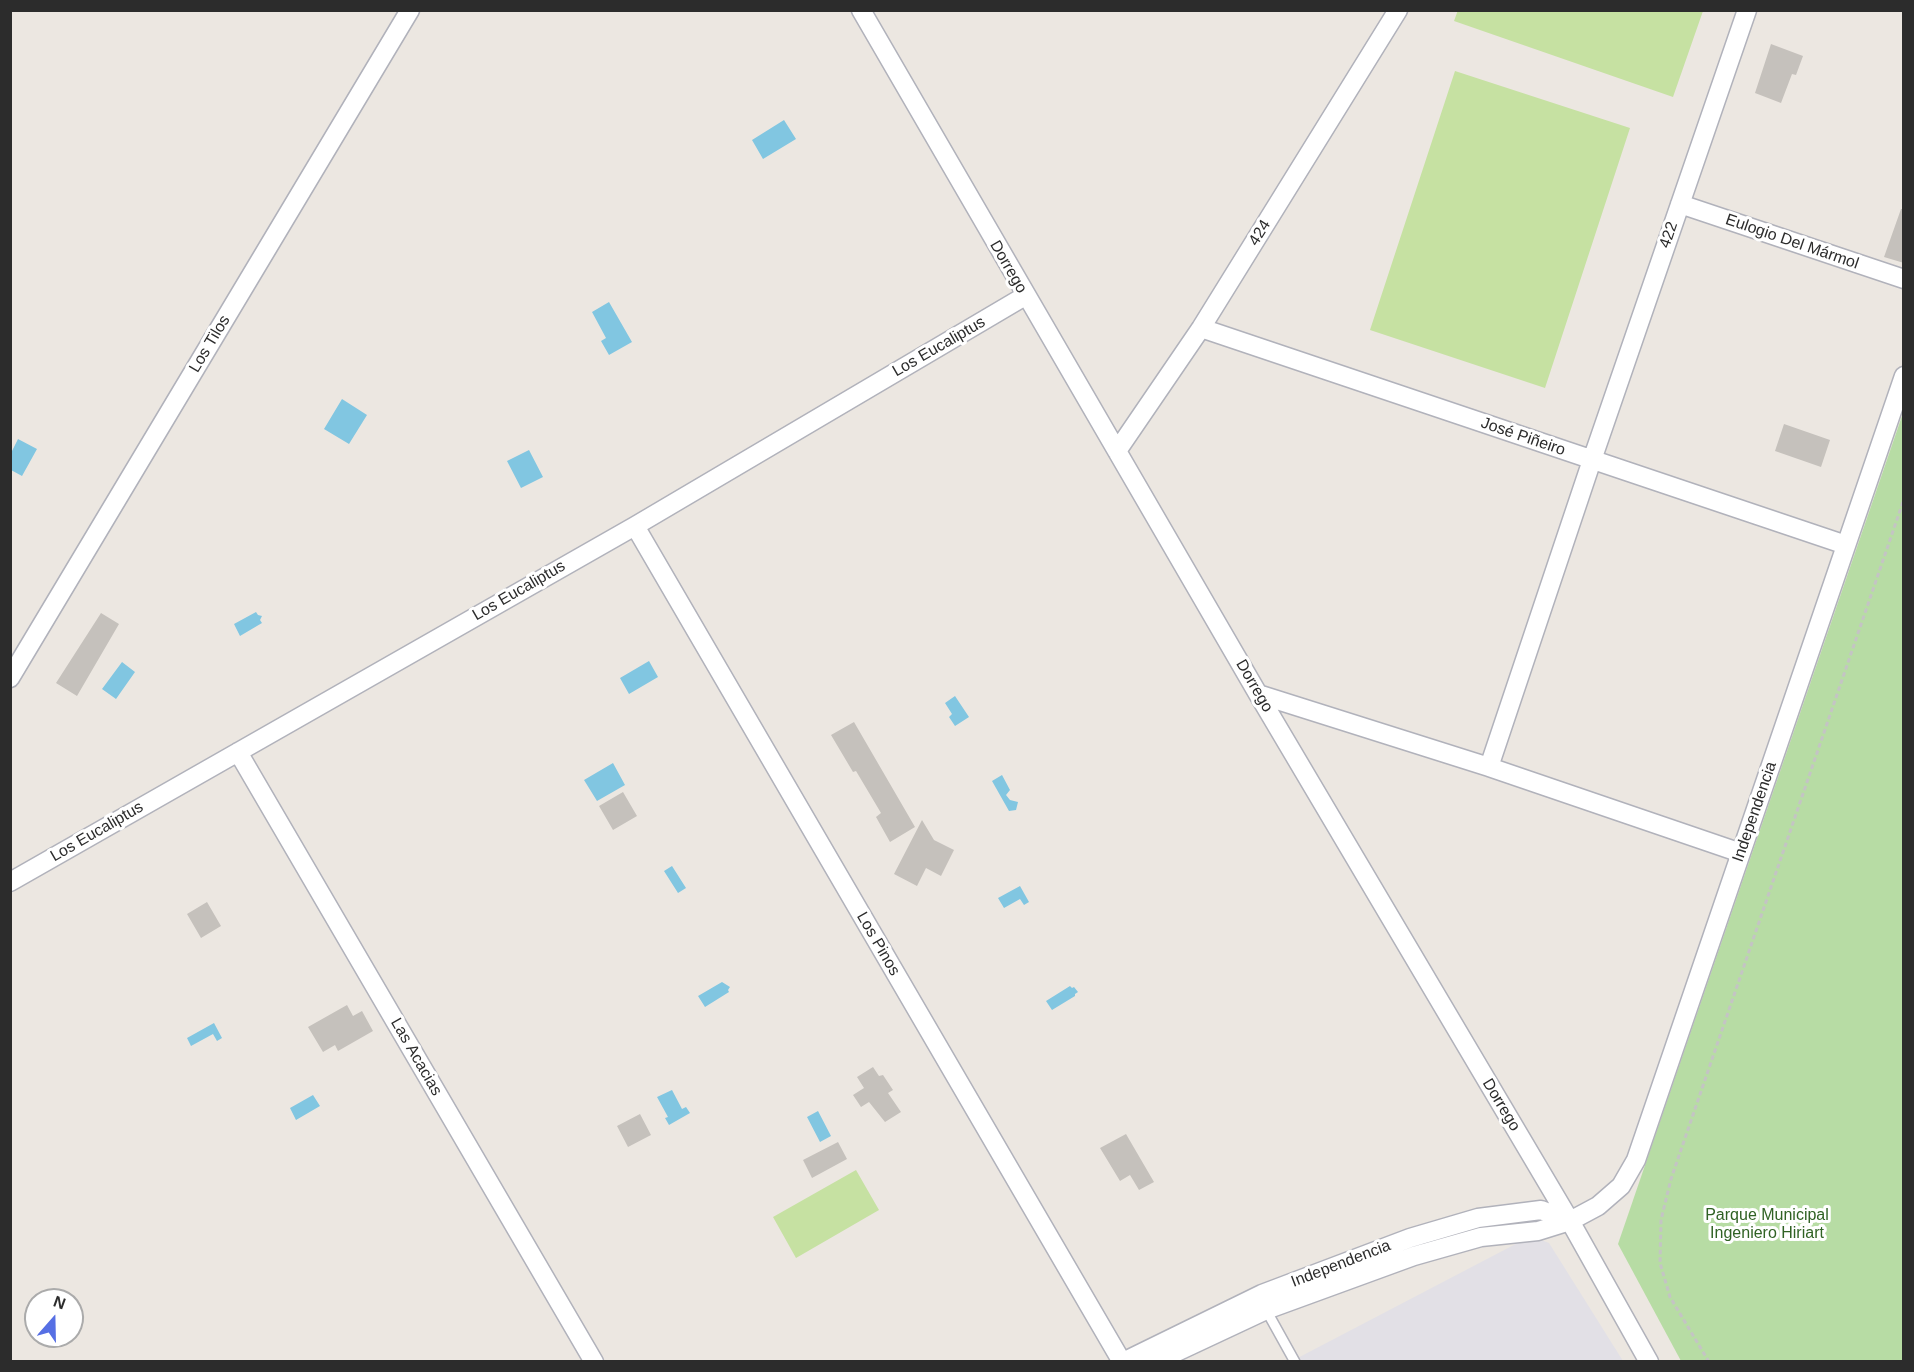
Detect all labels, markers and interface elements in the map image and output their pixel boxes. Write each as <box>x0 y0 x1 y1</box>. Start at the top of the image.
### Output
street label: Eulogio Del Mármol <box>1723 210 1861 274</box>
street label: 424 <box>1245 217 1275 249</box>
street label: 422 <box>1656 219 1682 251</box>
street label: Dorrego <box>985 237 1031 297</box>
street label: Los Tilos <box>185 312 235 376</box>
street label: Los Eucaliptus <box>889 313 989 381</box>
street label: José Piñeiro <box>1478 414 1568 460</box>
street label: Los Eucaliptus <box>469 557 569 625</box>
street label: Dorrego <box>1231 656 1277 716</box>
street label: Independencia <box>1729 759 1781 865</box>
street label: Los Eucaliptus <box>47 798 147 866</box>
street label: Los Pinos <box>852 909 904 979</box>
street label: Las Acacias <box>386 1015 446 1099</box>
street label: Dorrego <box>1478 1075 1524 1135</box>
park label: Parque Municipal Ingeniero Hiriart <box>1705 1206 1829 1244</box>
street label: Independencia <box>1289 1236 1393 1292</box>
north arrow <box>24 1288 84 1348</box>
text: N <box>51 1293 68 1312</box>

